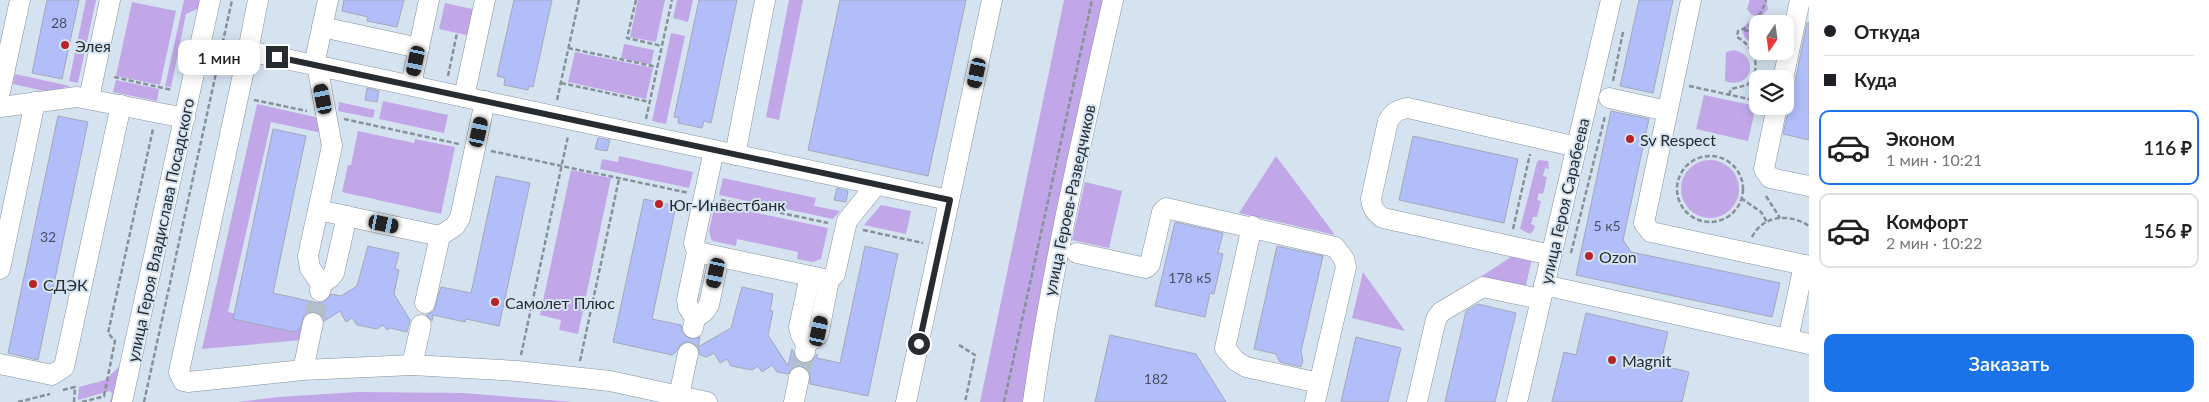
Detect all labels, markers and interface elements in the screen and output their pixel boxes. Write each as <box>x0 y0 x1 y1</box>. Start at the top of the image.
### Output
house number: 28 <box>51 14 67 31</box>
north arrow <box>1749 15 1794 60</box>
map controls <box>1749 15 1794 115</box>
text: Откуда <box>1854 20 1920 43</box>
place label: Элея <box>75 36 111 55</box>
marker: Элея <box>59 39 71 51</box>
callout: 1 мин <box>177 40 260 74</box>
car <box>405 45 426 77</box>
route end <box>266 46 288 68</box>
text: 1 мин <box>198 48 240 67</box>
car <box>966 57 987 89</box>
text: Куда <box>1854 68 1897 91</box>
button: layers <box>1749 70 1794 115</box>
car <box>312 83 333 115</box>
street label: улица Героя Владислава Посадского <box>123 96 197 364</box>
street label: улица Героев-Разведчиков <box>1039 103 1099 297</box>
car <box>468 116 489 148</box>
street label: улица Героя Сарабеева <box>1536 116 1592 286</box>
icon: car <box>1826 125 1871 170</box>
text: Эконом <box>1886 127 1955 150</box>
place label: Sv Respect <box>1640 130 1716 149</box>
marker: Sv Respect <box>1624 133 1636 145</box>
text: 116 ₽ <box>2143 136 2192 159</box>
text: 1 мин · 10:21 <box>1886 150 1982 169</box>
place label: Юг-Инвестбанк <box>669 195 786 214</box>
marker: Юг-Инвестбанк <box>653 198 665 210</box>
icon: car <box>1826 208 1871 253</box>
text: Комфорт <box>1886 210 1968 233</box>
car <box>367 214 400 234</box>
house number: 5 к5 <box>1593 217 1621 234</box>
text: 156 ₽ <box>2143 219 2192 242</box>
house number: 32 <box>40 228 56 245</box>
text: 2 мин · 10:22 <box>1886 233 1982 252</box>
place label: Ozon <box>1599 247 1637 266</box>
marker: Ozon <box>1583 250 1595 262</box>
car <box>705 257 726 289</box>
house number: 178 к5 <box>1168 269 1212 286</box>
place label: СДЭК <box>43 275 88 294</box>
marker: СДЭК <box>27 278 39 290</box>
place label: Самолет Плюс <box>505 293 615 312</box>
marker: Самолет Плюс <box>489 296 501 308</box>
car <box>808 315 829 347</box>
route start <box>908 333 930 355</box>
button: Заказать <box>1824 334 2194 392</box>
place label: Magnit <box>1622 351 1672 370</box>
marker: Magnit <box>1606 354 1618 366</box>
house number: 182 <box>1144 370 1168 387</box>

